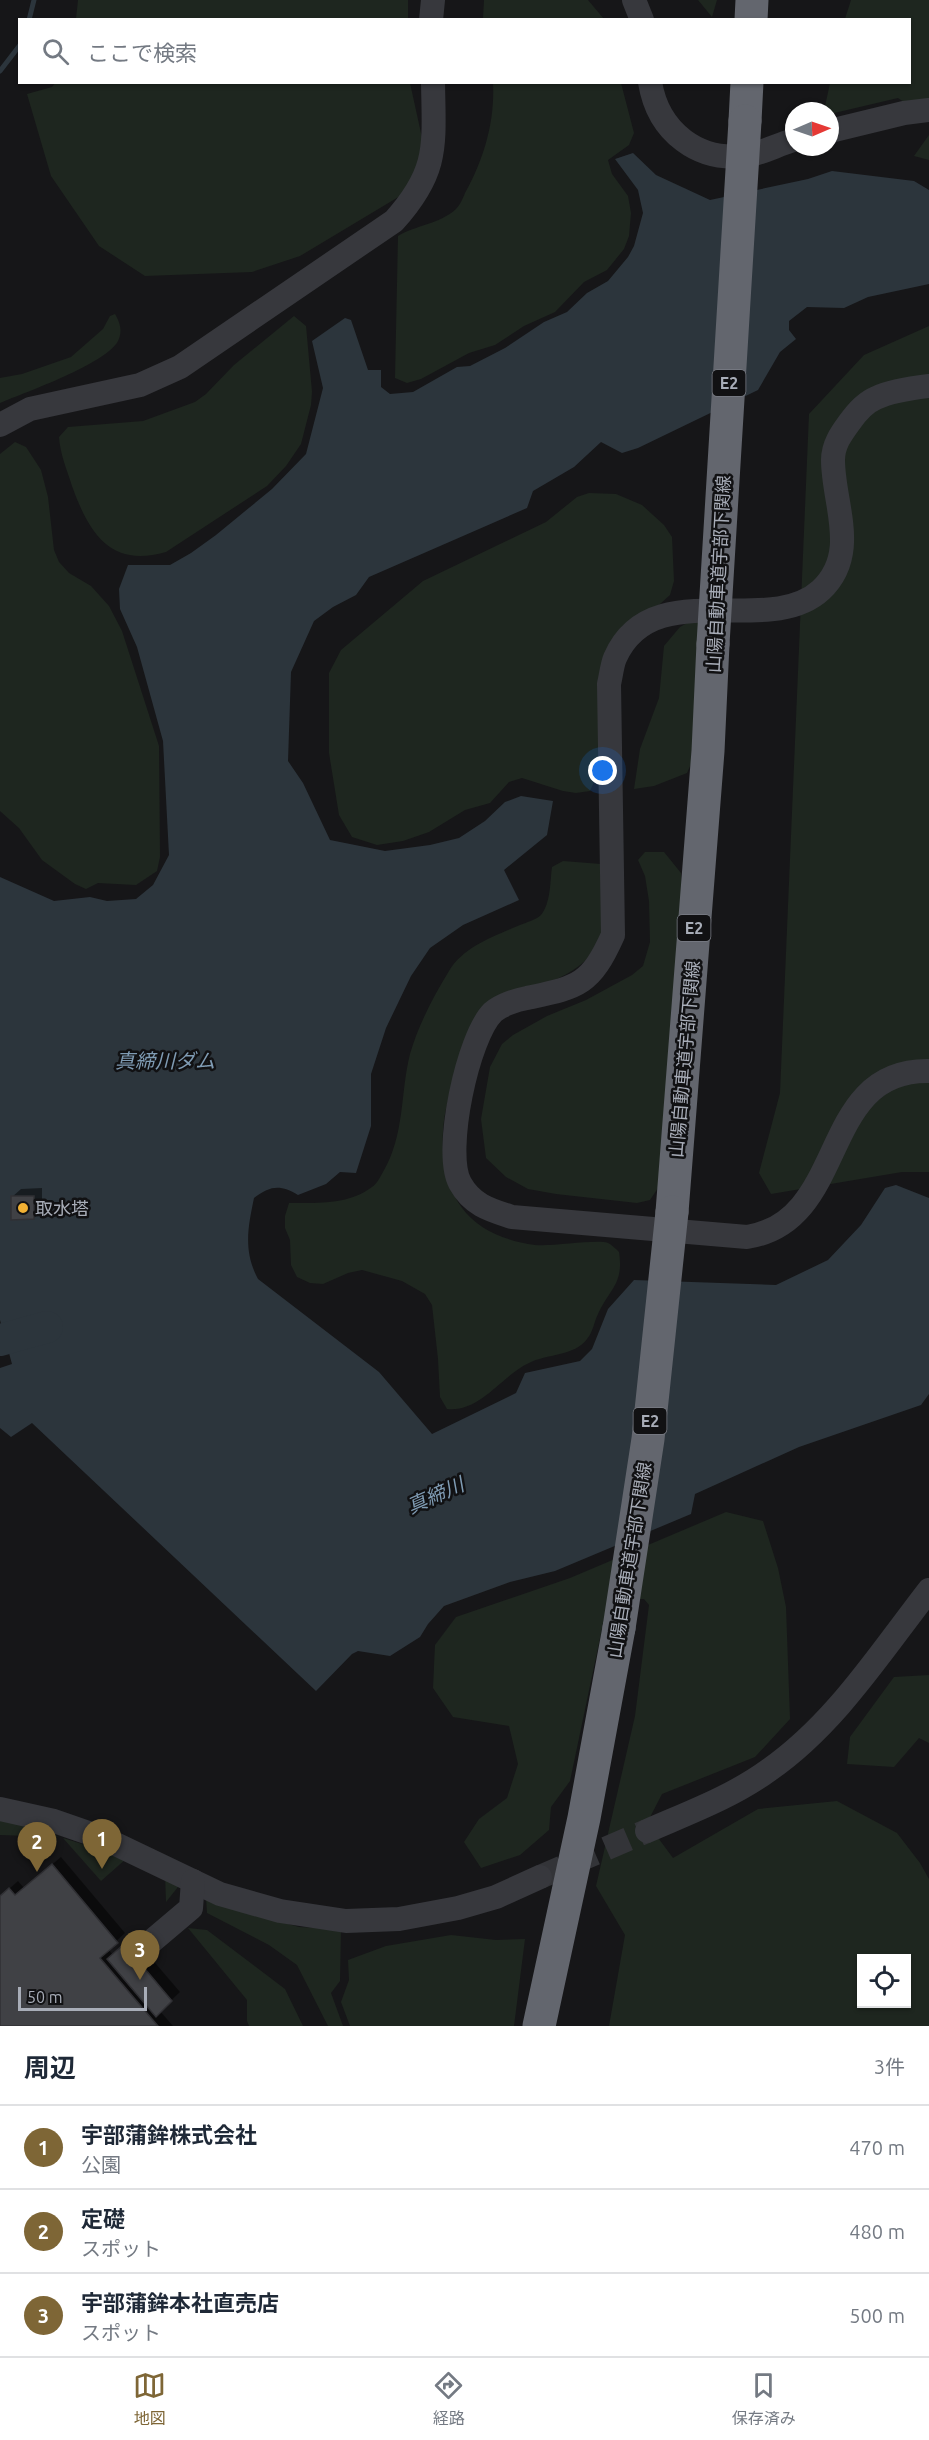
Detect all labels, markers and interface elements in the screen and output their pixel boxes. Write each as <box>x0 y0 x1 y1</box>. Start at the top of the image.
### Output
search box <box>18 18 911 84</box>
icon: search <box>39 35 72 68</box>
text: ここで検索 <box>87 40 197 65</box>
north arrow <box>785 102 839 156</box>
road number: E2 <box>712 370 746 396</box>
street label: 山陽自動車道宇部下関線 <box>703 475 733 673</box>
your location <box>588 756 617 785</box>
road number: E2 <box>678 915 710 941</box>
street label: 山陽自動車道宇部下関線 <box>665 960 703 1158</box>
water label: 真締川ダム <box>115 1049 215 1072</box>
place label: 取水塔 <box>35 1198 89 1218</box>
marker: 取水塔 <box>16 1201 30 1215</box>
road number: E2 <box>634 1408 666 1434</box>
street label: 山陽自動車道宇部下関線 <box>604 1461 654 1659</box>
water label: 真締川 <box>403 1471 469 1518</box>
pin: 1 <box>82 1820 122 1869</box>
pin: 2 <box>18 1822 57 1872</box>
pin: 3 <box>120 1930 160 1980</box>
map controls <box>857 1954 911 2008</box>
button: locate <box>857 1954 911 2008</box>
scale bar <box>18 1984 147 2012</box>
text: 50 m <box>27 1988 63 2006</box>
text: 周辺 <box>24 2053 76 2082</box>
text: 3件 <box>874 2055 905 2078</box>
text: 宇部蒲鉾株式会社 <box>81 2122 257 2147</box>
text: 1 <box>38 2136 49 2159</box>
text: 470 m <box>849 2136 905 2159</box>
text: 公園 <box>81 2153 121 2176</box>
text: 定礎 <box>81 2206 125 2231</box>
text: 2 <box>38 2220 49 2243</box>
text: 480 m <box>849 2220 905 2243</box>
text: スポット <box>81 2237 161 2260</box>
text: 宇部蒲鉾本社直売店 <box>81 2290 279 2315</box>
text: 3 <box>38 2304 49 2327</box>
text: 500 m <box>849 2304 905 2327</box>
text: スポット <box>81 2321 161 2344</box>
tab: 地図 <box>133 2369 166 2429</box>
tab: 経路 <box>432 2369 465 2429</box>
tab: 保存済み <box>732 2369 796 2429</box>

